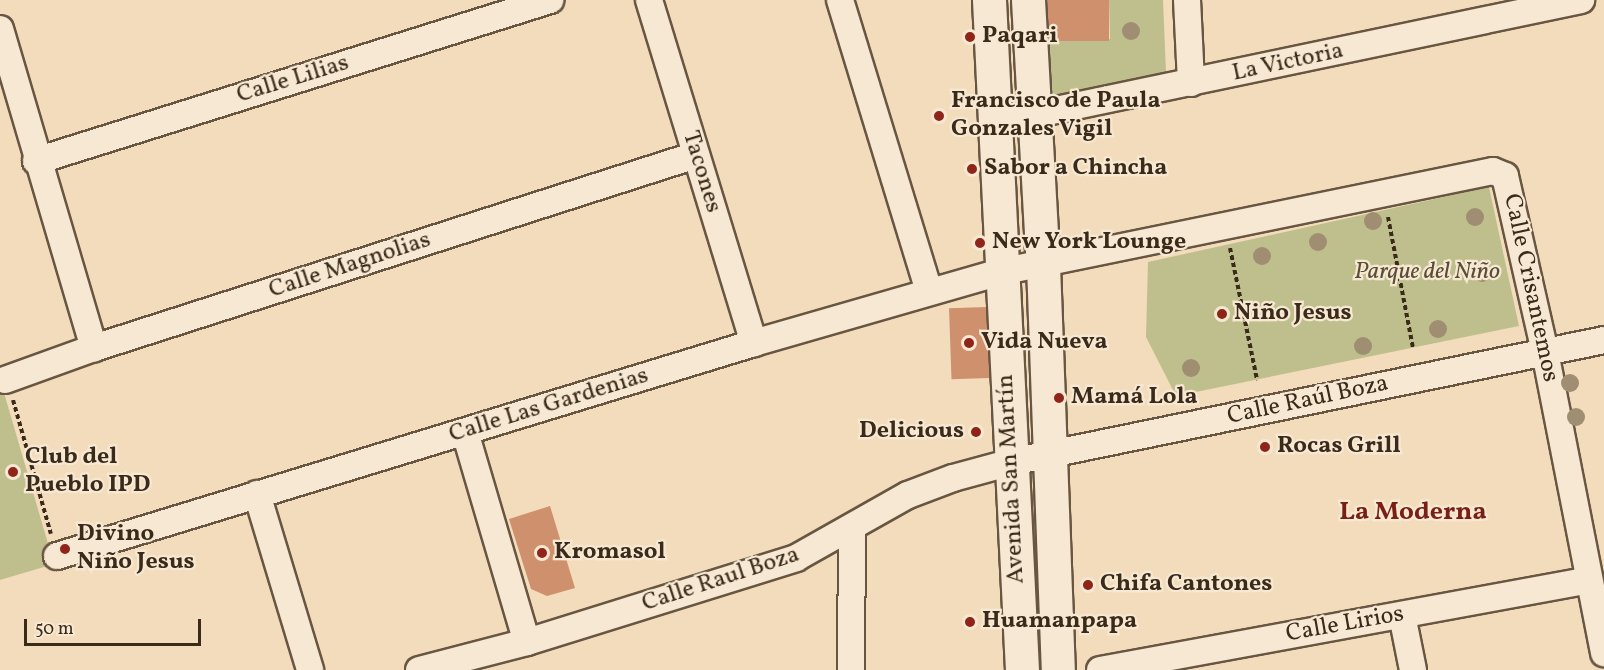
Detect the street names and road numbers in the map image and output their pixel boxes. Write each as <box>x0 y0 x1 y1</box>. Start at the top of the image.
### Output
street label: La Victoria <box>1229 37 1347 89</box>
street label: Calle Lilias <box>234 49 352 111</box>
street label: Tacones <box>675 128 727 216</box>
street label: Calle Crisantemos <box>1496 191 1564 385</box>
street label: Calle Magnolias <box>266 226 434 306</box>
street label: Calle Las Gardenias <box>446 362 652 450</box>
street label: Calle Raúl Boza <box>1225 370 1391 432</box>
street label: Avenida San Martín <box>992 374 1032 584</box>
street label: Calle Raul Boza <box>639 541 803 619</box>
street label: Calle Lirios <box>1284 600 1406 650</box>

